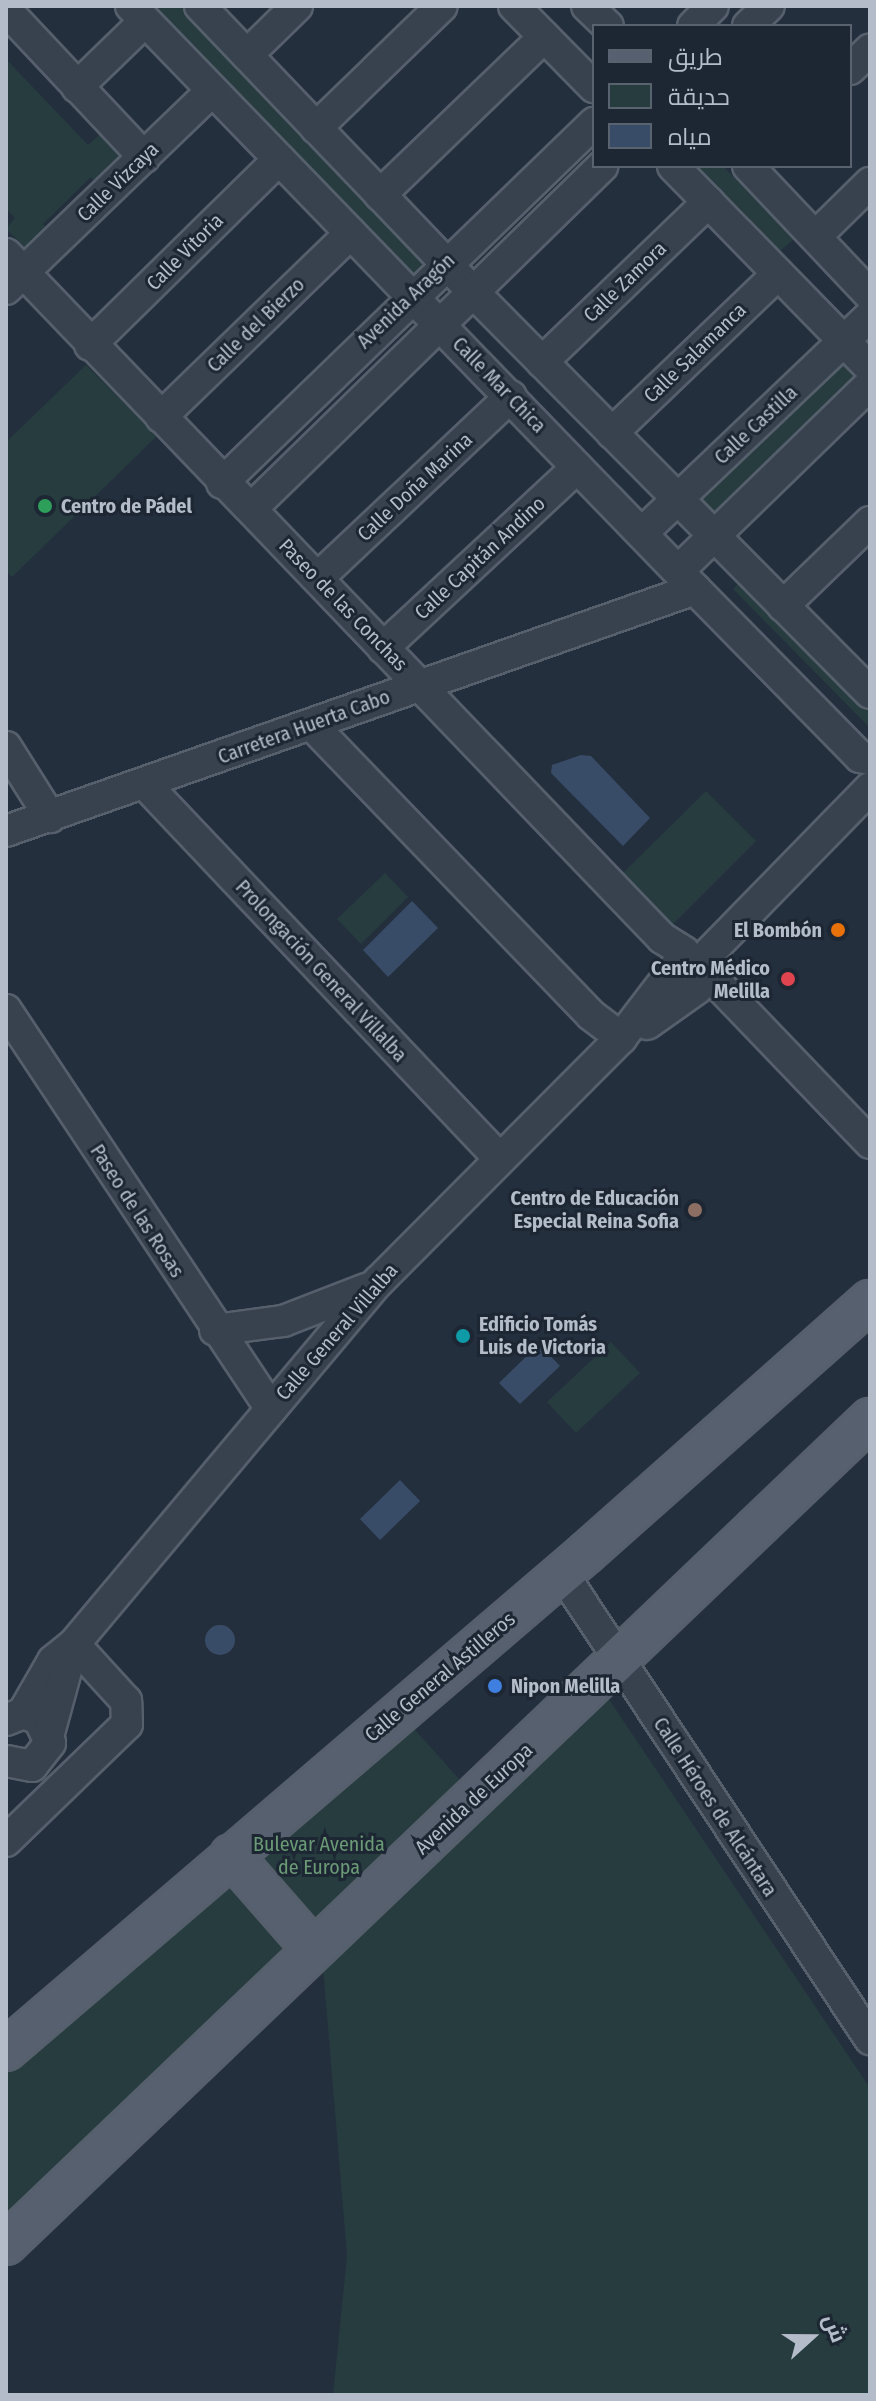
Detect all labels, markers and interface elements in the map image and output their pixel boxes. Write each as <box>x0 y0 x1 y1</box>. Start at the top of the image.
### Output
legend <box>592 24 852 168</box>
text: طريق <box>668 43 723 71</box>
text: حديقة <box>668 83 730 111</box>
text: مياه <box>668 123 712 151</box>
street label: Calle Vizcaya <box>72 137 164 227</box>
street label: Calle Vitoria <box>142 209 228 295</box>
street label: Calle Zamora <box>579 237 671 327</box>
street label: Avenida Aragón <box>352 248 460 354</box>
street label: Calle del Bierzo <box>202 273 310 377</box>
street label: Calle Salamanca <box>639 298 751 408</box>
street label: Calle Mar Chica <box>447 332 551 438</box>
street label: Calle Castilla <box>710 381 802 469</box>
street label: Calle Doña Marina <box>353 428 477 546</box>
street label: Calle Capitán Andino <box>410 491 550 625</box>
place label: Centro de Pádel <box>61 494 192 518</box>
marker: Centro de Pádel <box>36 497 54 515</box>
street label: Paseo de las Conchas <box>274 534 412 676</box>
street label: Carretera Huerta Cabo <box>215 685 393 769</box>
street label: Prolongación General Villalba <box>230 875 412 1067</box>
place label: El Bombón <box>734 918 822 942</box>
marker: El Bombón <box>829 921 847 939</box>
place label: Centro Médico Melilla <box>651 956 770 1003</box>
marker: Centro Médico Melilla <box>777 968 799 990</box>
street label: Paseo de las Rosas <box>85 1140 189 1282</box>
place label: Centro de Educación Especial Reina Sofia <box>511 1186 679 1233</box>
marker: Centro de Educación Especial Reina Sofia <box>686 1201 704 1219</box>
street label: Calle General Villalba <box>271 1259 403 1405</box>
place label: Edificio Tomás Luis de Victoria <box>479 1312 606 1359</box>
marker: Edificio Tomás Luis de Victoria <box>454 1327 472 1345</box>
street label: Calle General Astilleros <box>360 1607 520 1747</box>
place label: Nipon Melilla <box>511 1674 620 1698</box>
marker: Nipon Melilla <box>486 1677 504 1695</box>
street label: Calle Héroes de Alcántara <box>648 1713 782 1901</box>
street label: Avenida de Europa <box>410 1738 538 1860</box>
park label: Bulevar Avenida de Europa <box>253 1833 385 1880</box>
north arrow <box>772 2297 852 2377</box>
text: ش <box>817 2310 853 2346</box>

